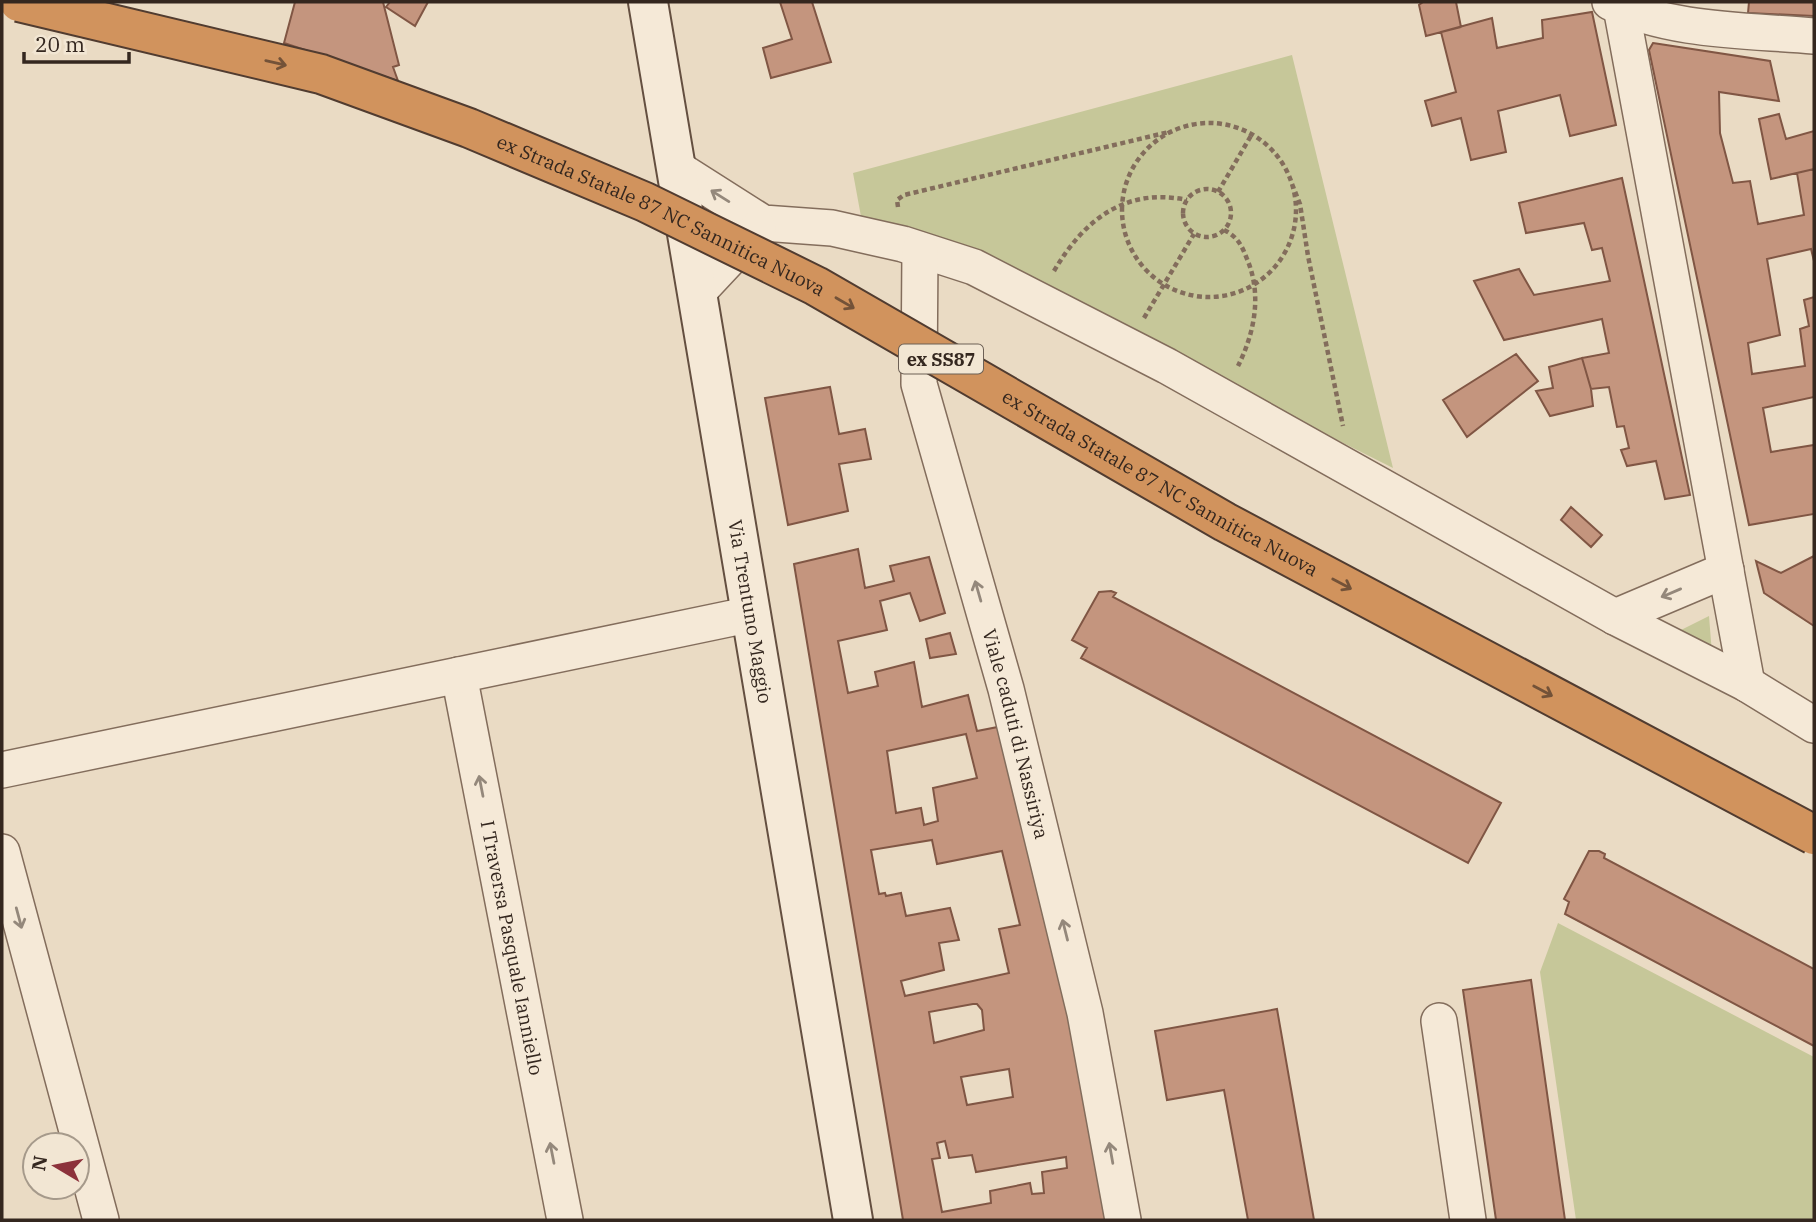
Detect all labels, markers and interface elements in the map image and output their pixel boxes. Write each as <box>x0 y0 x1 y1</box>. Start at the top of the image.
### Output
scale bar <box>24 21 130 65</box>
text: 20 m <box>35 30 85 58</box>
one-way arrow <box>264 57 287 70</box>
street label: ex Strada Statale 87 NC Sannitica Nuova <box>493 129 830 301</box>
one-way arrow <box>711 189 731 203</box>
one-way arrow <box>835 296 855 310</box>
road number: ex SS87 <box>899 344 983 374</box>
street label: ex Strada Statale 87 NC Sannitica Nuova <box>998 384 1322 581</box>
street label: Via Trentuno Maggio <box>723 518 778 705</box>
one-way arrow <box>1331 578 1352 591</box>
one-way arrow <box>971 581 984 603</box>
one-way arrow <box>1660 588 1682 601</box>
street label: Viale caduti di Nassiriya <box>977 626 1054 841</box>
one-way arrow <box>1532 684 1552 698</box>
one-way arrow <box>473 775 487 798</box>
street label: I Traversa Pasquale Ianniello <box>476 818 549 1077</box>
one-way arrow <box>14 907 27 929</box>
one-way arrow <box>1058 919 1071 942</box>
north arrow <box>21 1131 91 1201</box>
one-way arrow <box>545 1142 558 1165</box>
one-way arrow <box>1103 1142 1117 1165</box>
text: N <box>26 1154 52 1173</box>

